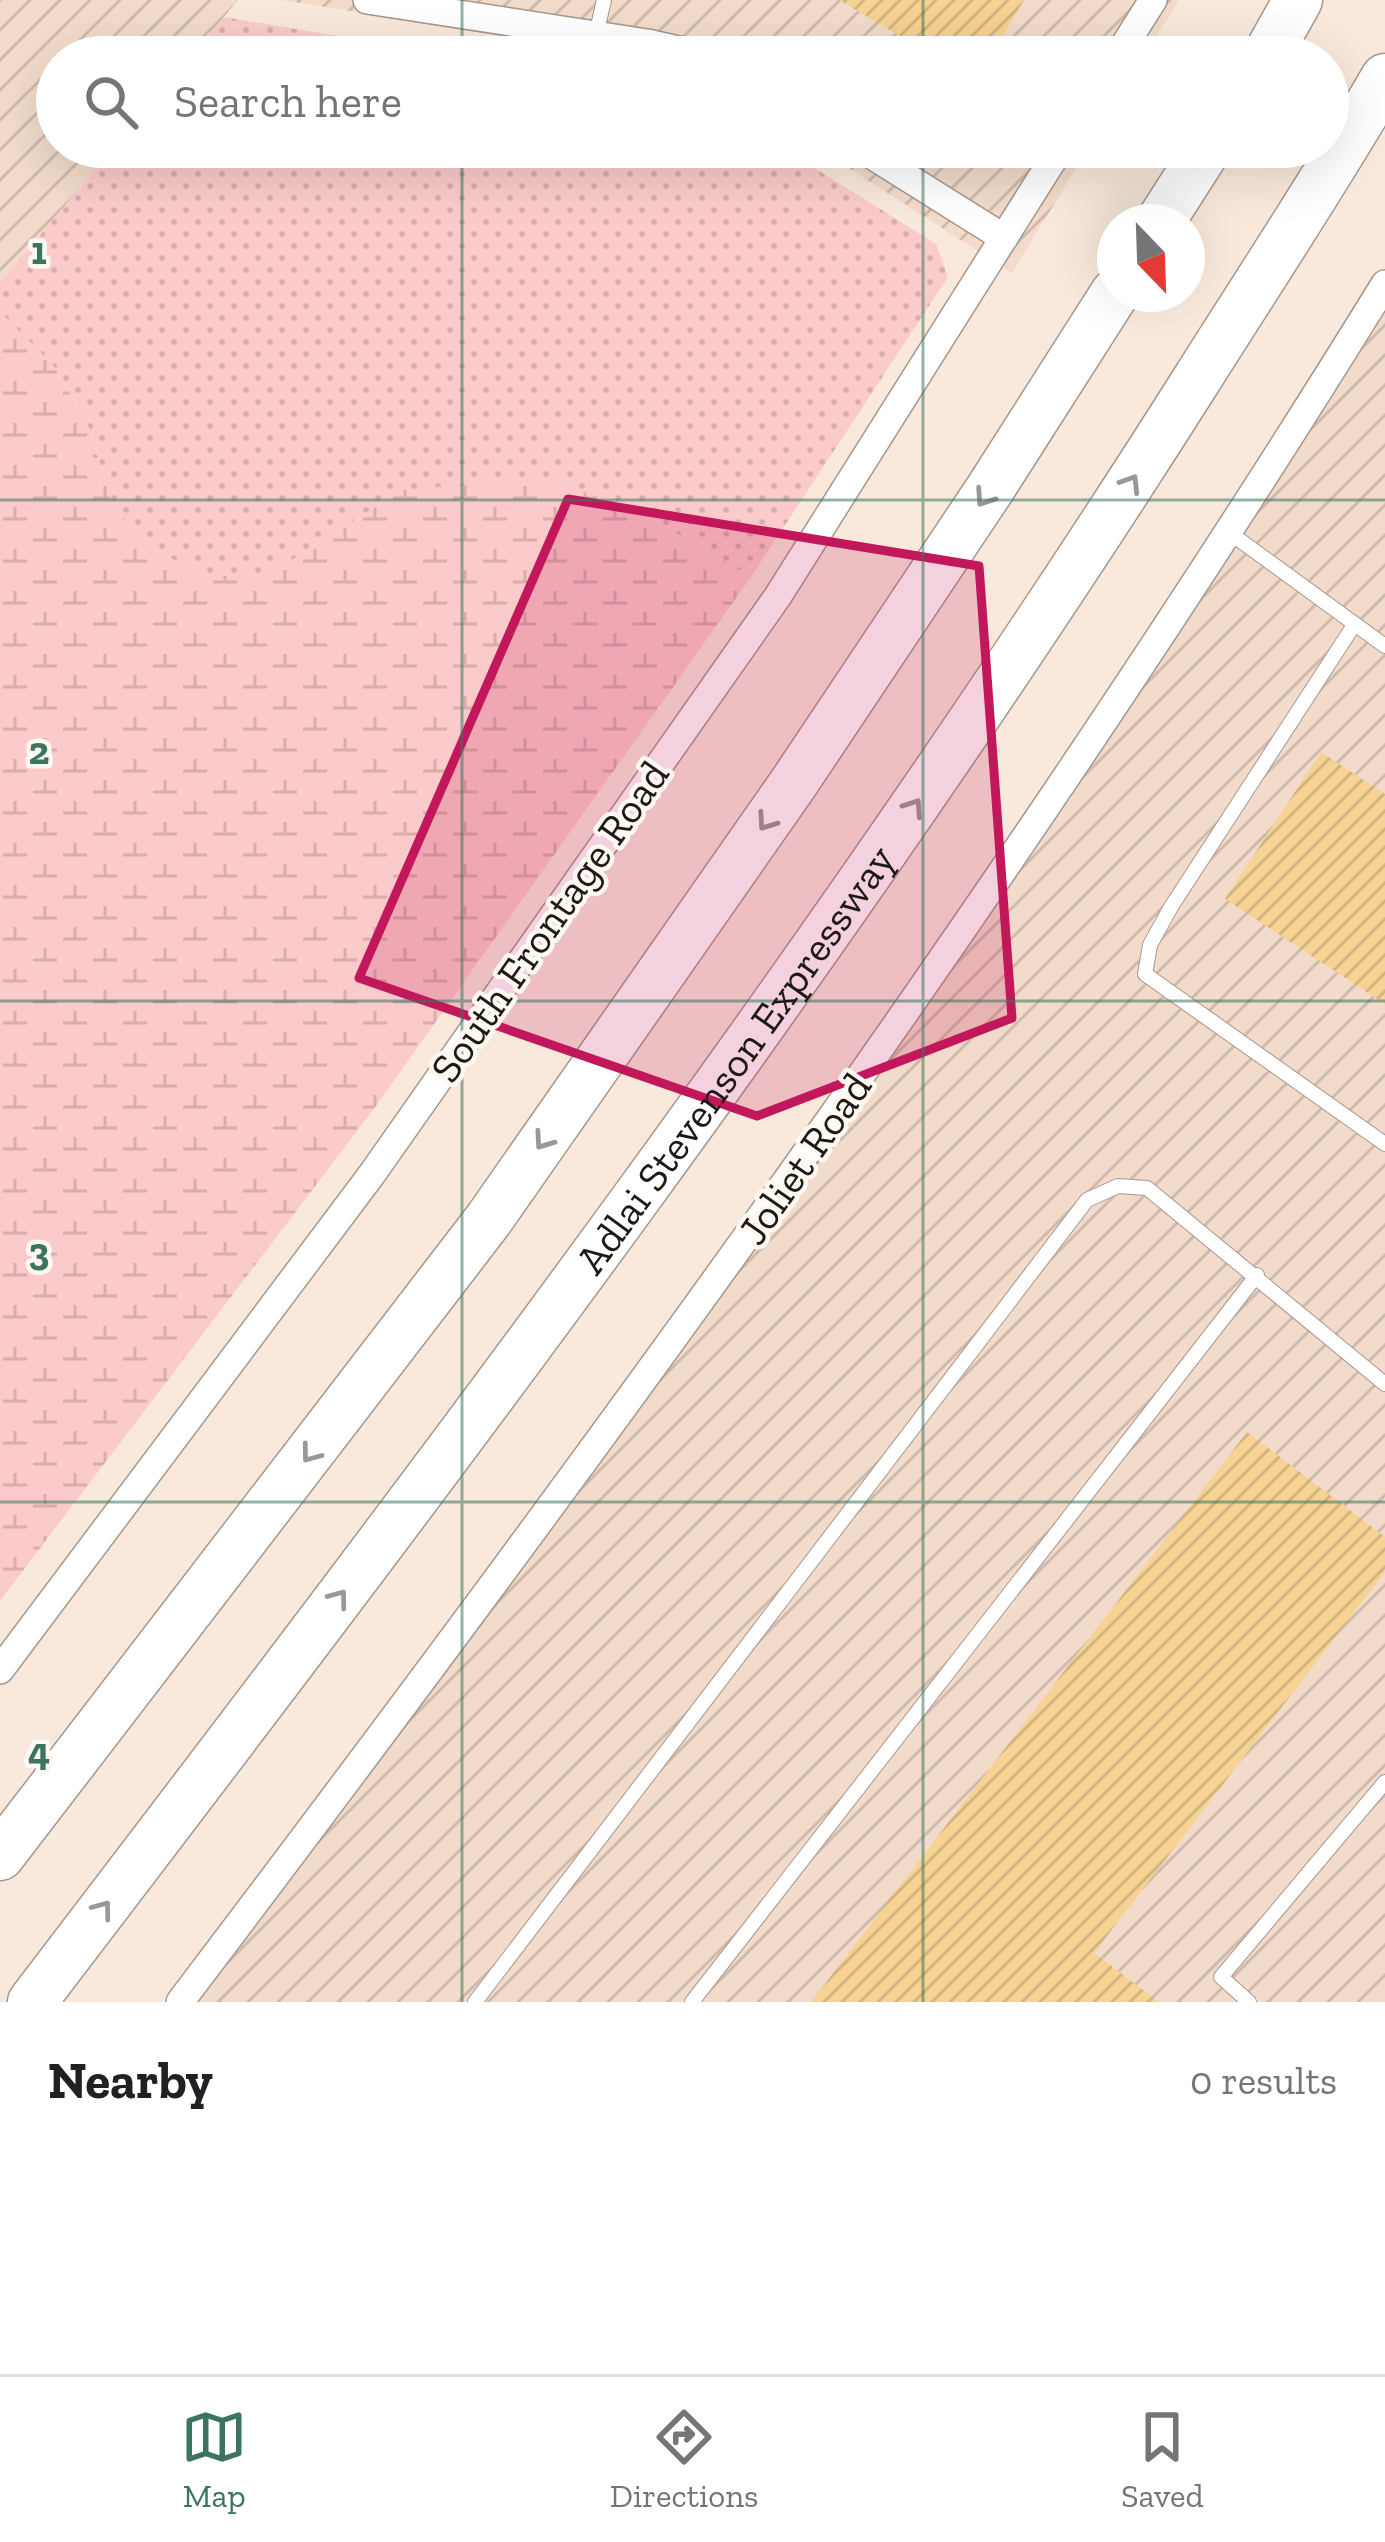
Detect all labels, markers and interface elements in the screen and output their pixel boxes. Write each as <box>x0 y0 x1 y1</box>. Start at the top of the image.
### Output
search box <box>36 36 1349 168</box>
icon: search <box>78 69 144 135</box>
text: Search here <box>174 75 402 129</box>
north arrow <box>1097 204 1205 312</box>
text: 1 <box>31 227 47 274</box>
one-way arrow <box>1117 474 1139 496</box>
one-way arrow <box>977 484 999 506</box>
text: 2 <box>29 727 50 774</box>
street label: South Frontage Road <box>419 751 680 1092</box>
one-way arrow <box>899 798 921 820</box>
one-way arrow <box>758 808 780 830</box>
street label: Adlai Stevenson Expressway <box>565 835 906 1284</box>
street label: Joliet Road <box>727 1063 882 1254</box>
one-way arrow <box>535 1128 557 1150</box>
text: 3 <box>29 1228 49 1275</box>
one-way arrow <box>303 1440 324 1462</box>
one-way arrow <box>325 1590 346 1612</box>
text: 4 <box>28 1728 50 1775</box>
one-way arrow <box>89 1901 110 1923</box>
text: Nearby <box>48 2050 213 2111</box>
text: 0 results <box>1190 2057 1337 2104</box>
tab: Map <box>181 2404 247 2515</box>
tab: Directions <box>610 2404 759 2515</box>
tab: Saved <box>1121 2404 1204 2515</box>

